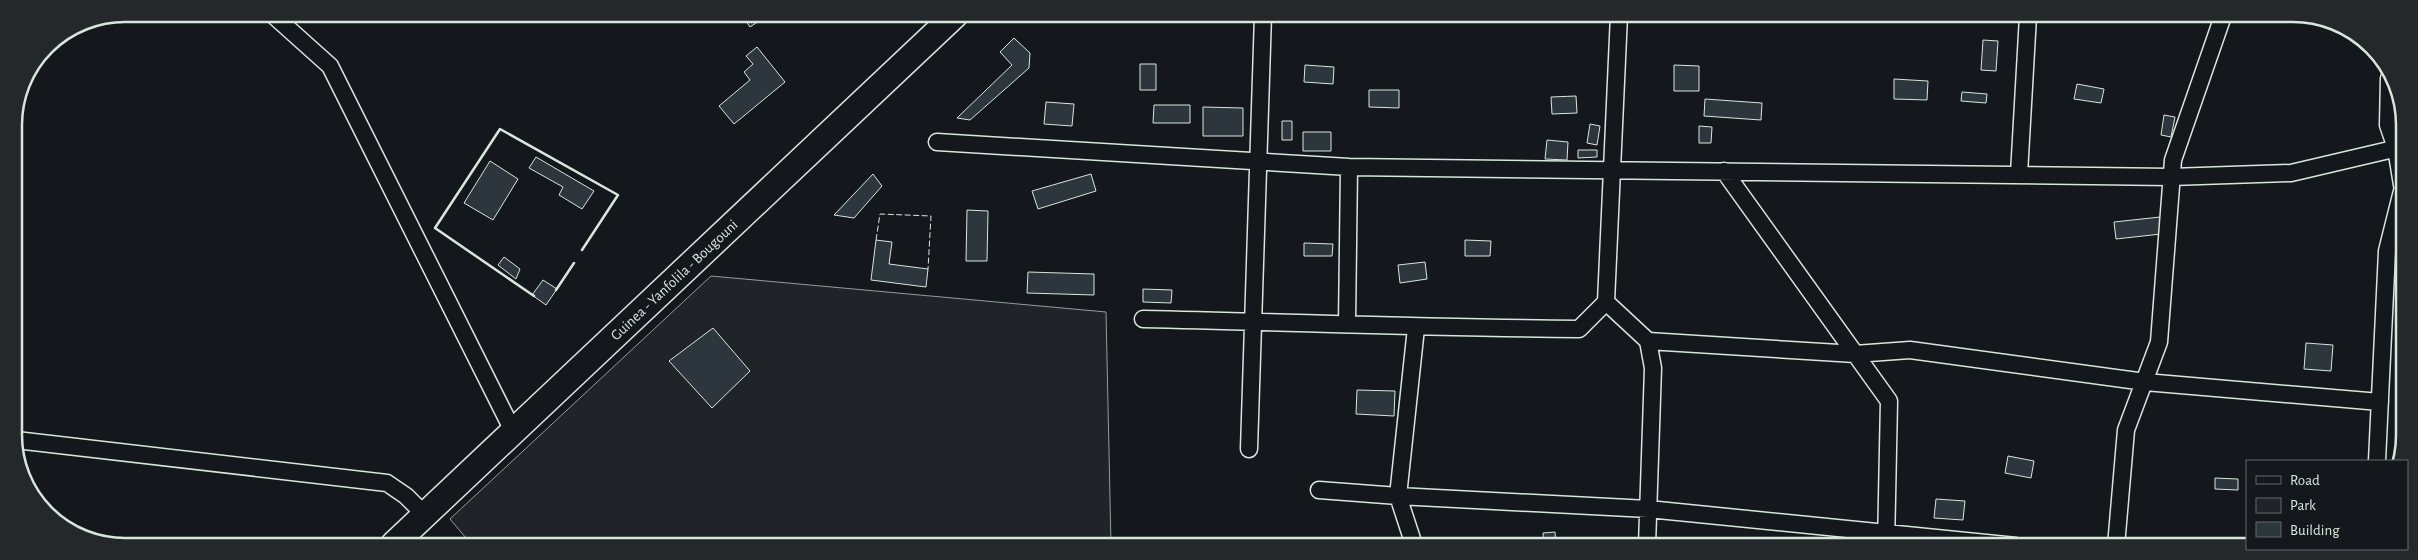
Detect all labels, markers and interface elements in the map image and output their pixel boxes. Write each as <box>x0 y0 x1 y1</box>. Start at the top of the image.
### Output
street label: Guinea - Yanfolila - Bougouni <box>608 217 740 343</box>
legend <box>2246 460 2408 550</box>
text: Road <box>2290 473 2320 488</box>
text: Park <box>2290 498 2316 513</box>
text: Building <box>2290 523 2340 538</box>

